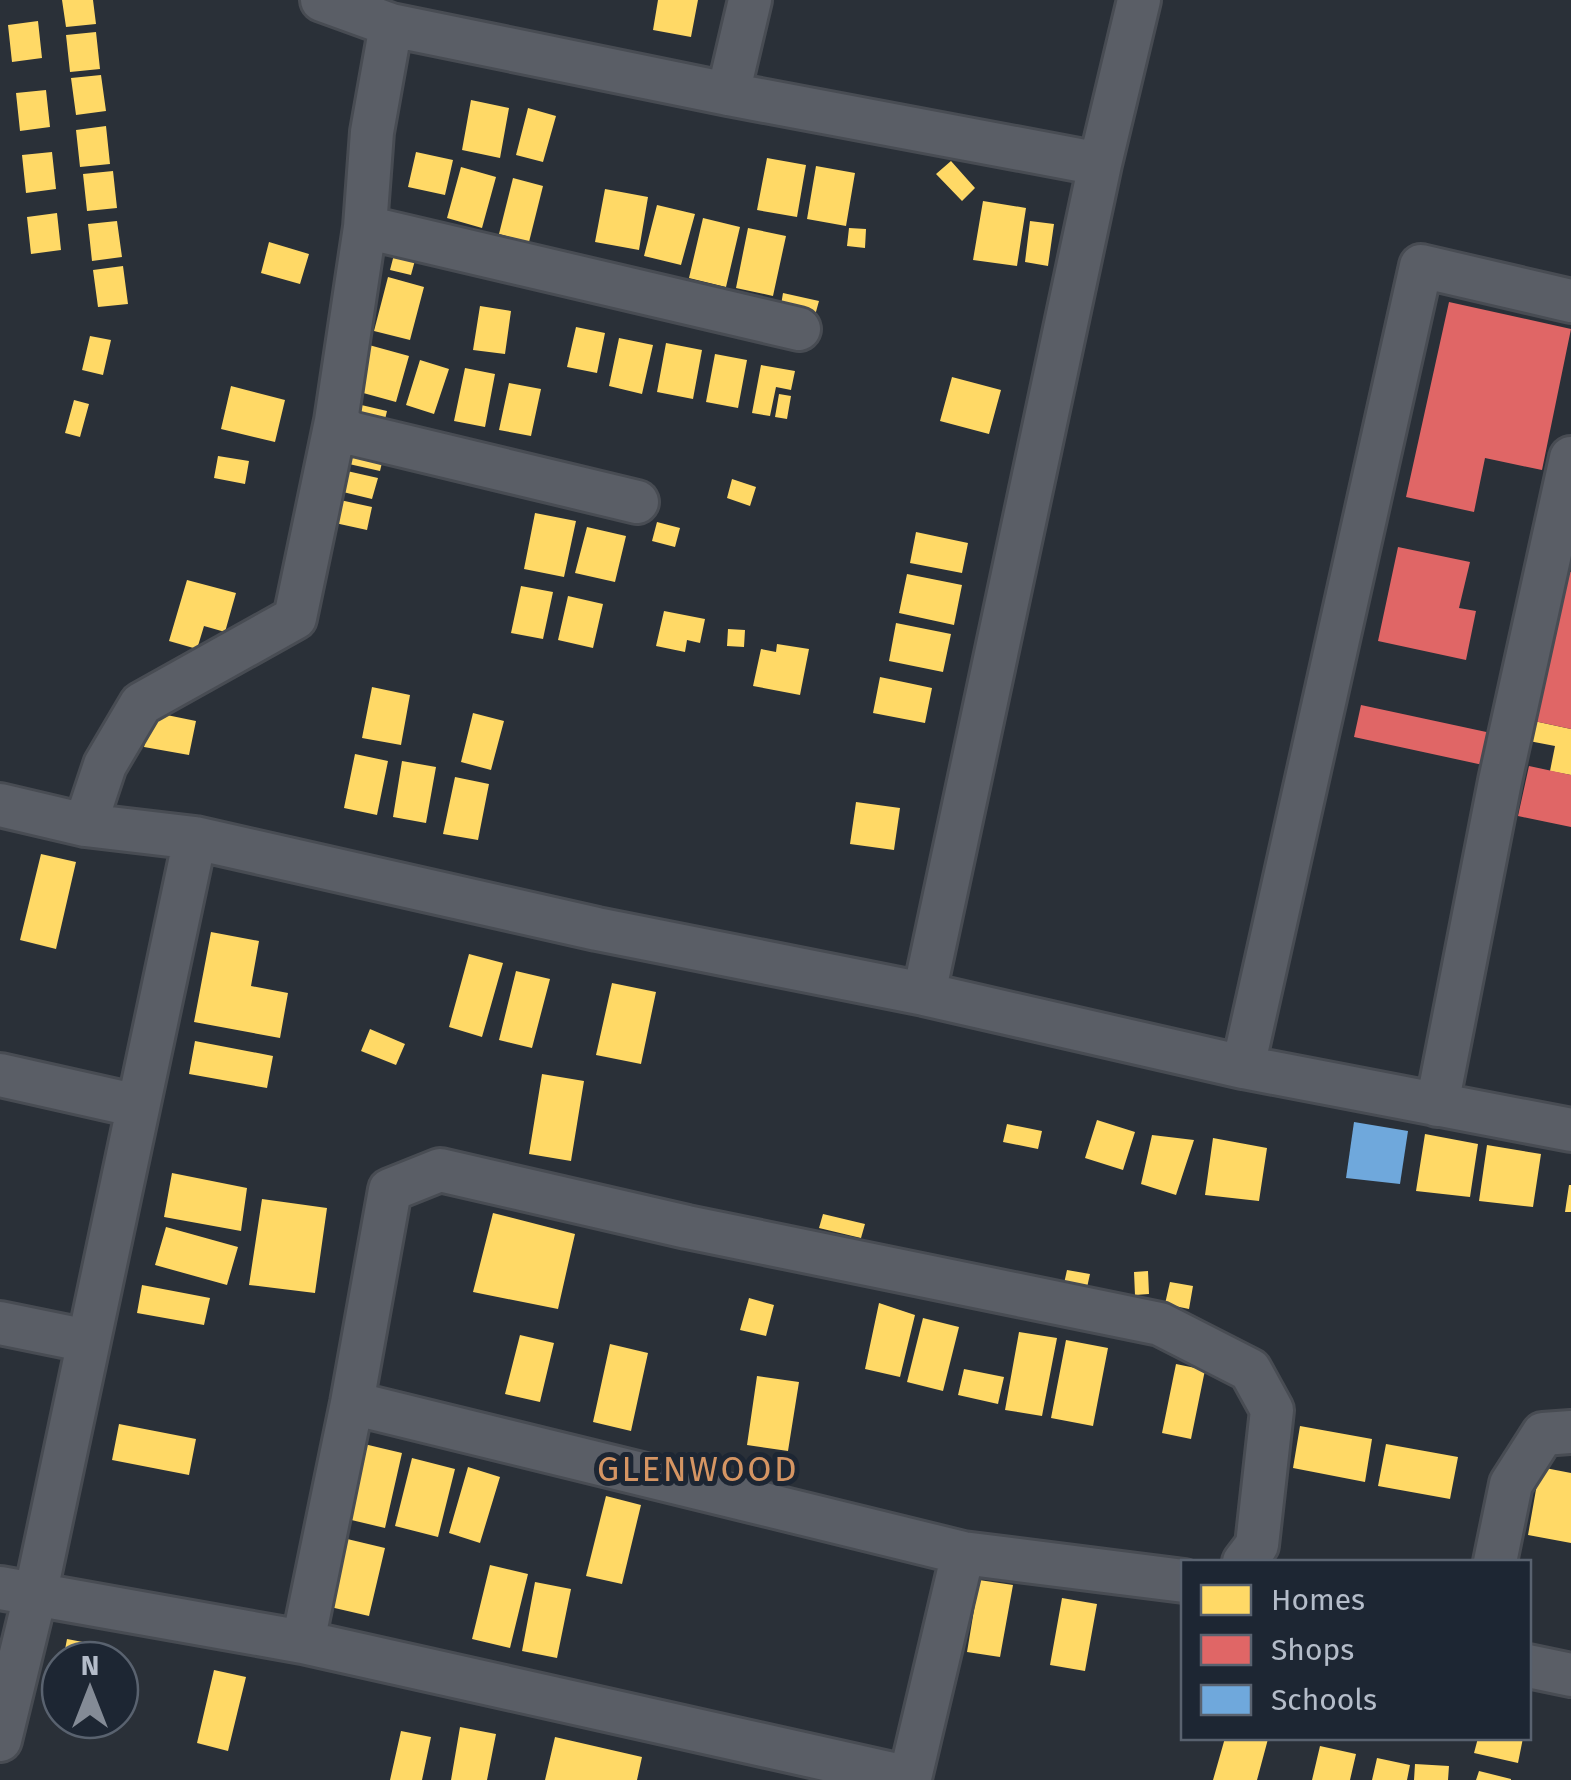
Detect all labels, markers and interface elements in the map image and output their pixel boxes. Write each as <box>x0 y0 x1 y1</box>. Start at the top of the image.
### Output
district label: GLENWOOD <box>597 1448 799 1490</box>
legend <box>1181 1560 1531 1740</box>
text: Homes <box>1271 1582 1365 1618</box>
text: Shops <box>1271 1632 1354 1668</box>
north arrow <box>40 1640 140 1740</box>
text: N <box>81 1649 99 1682</box>
text: Schools <box>1271 1682 1377 1718</box>

